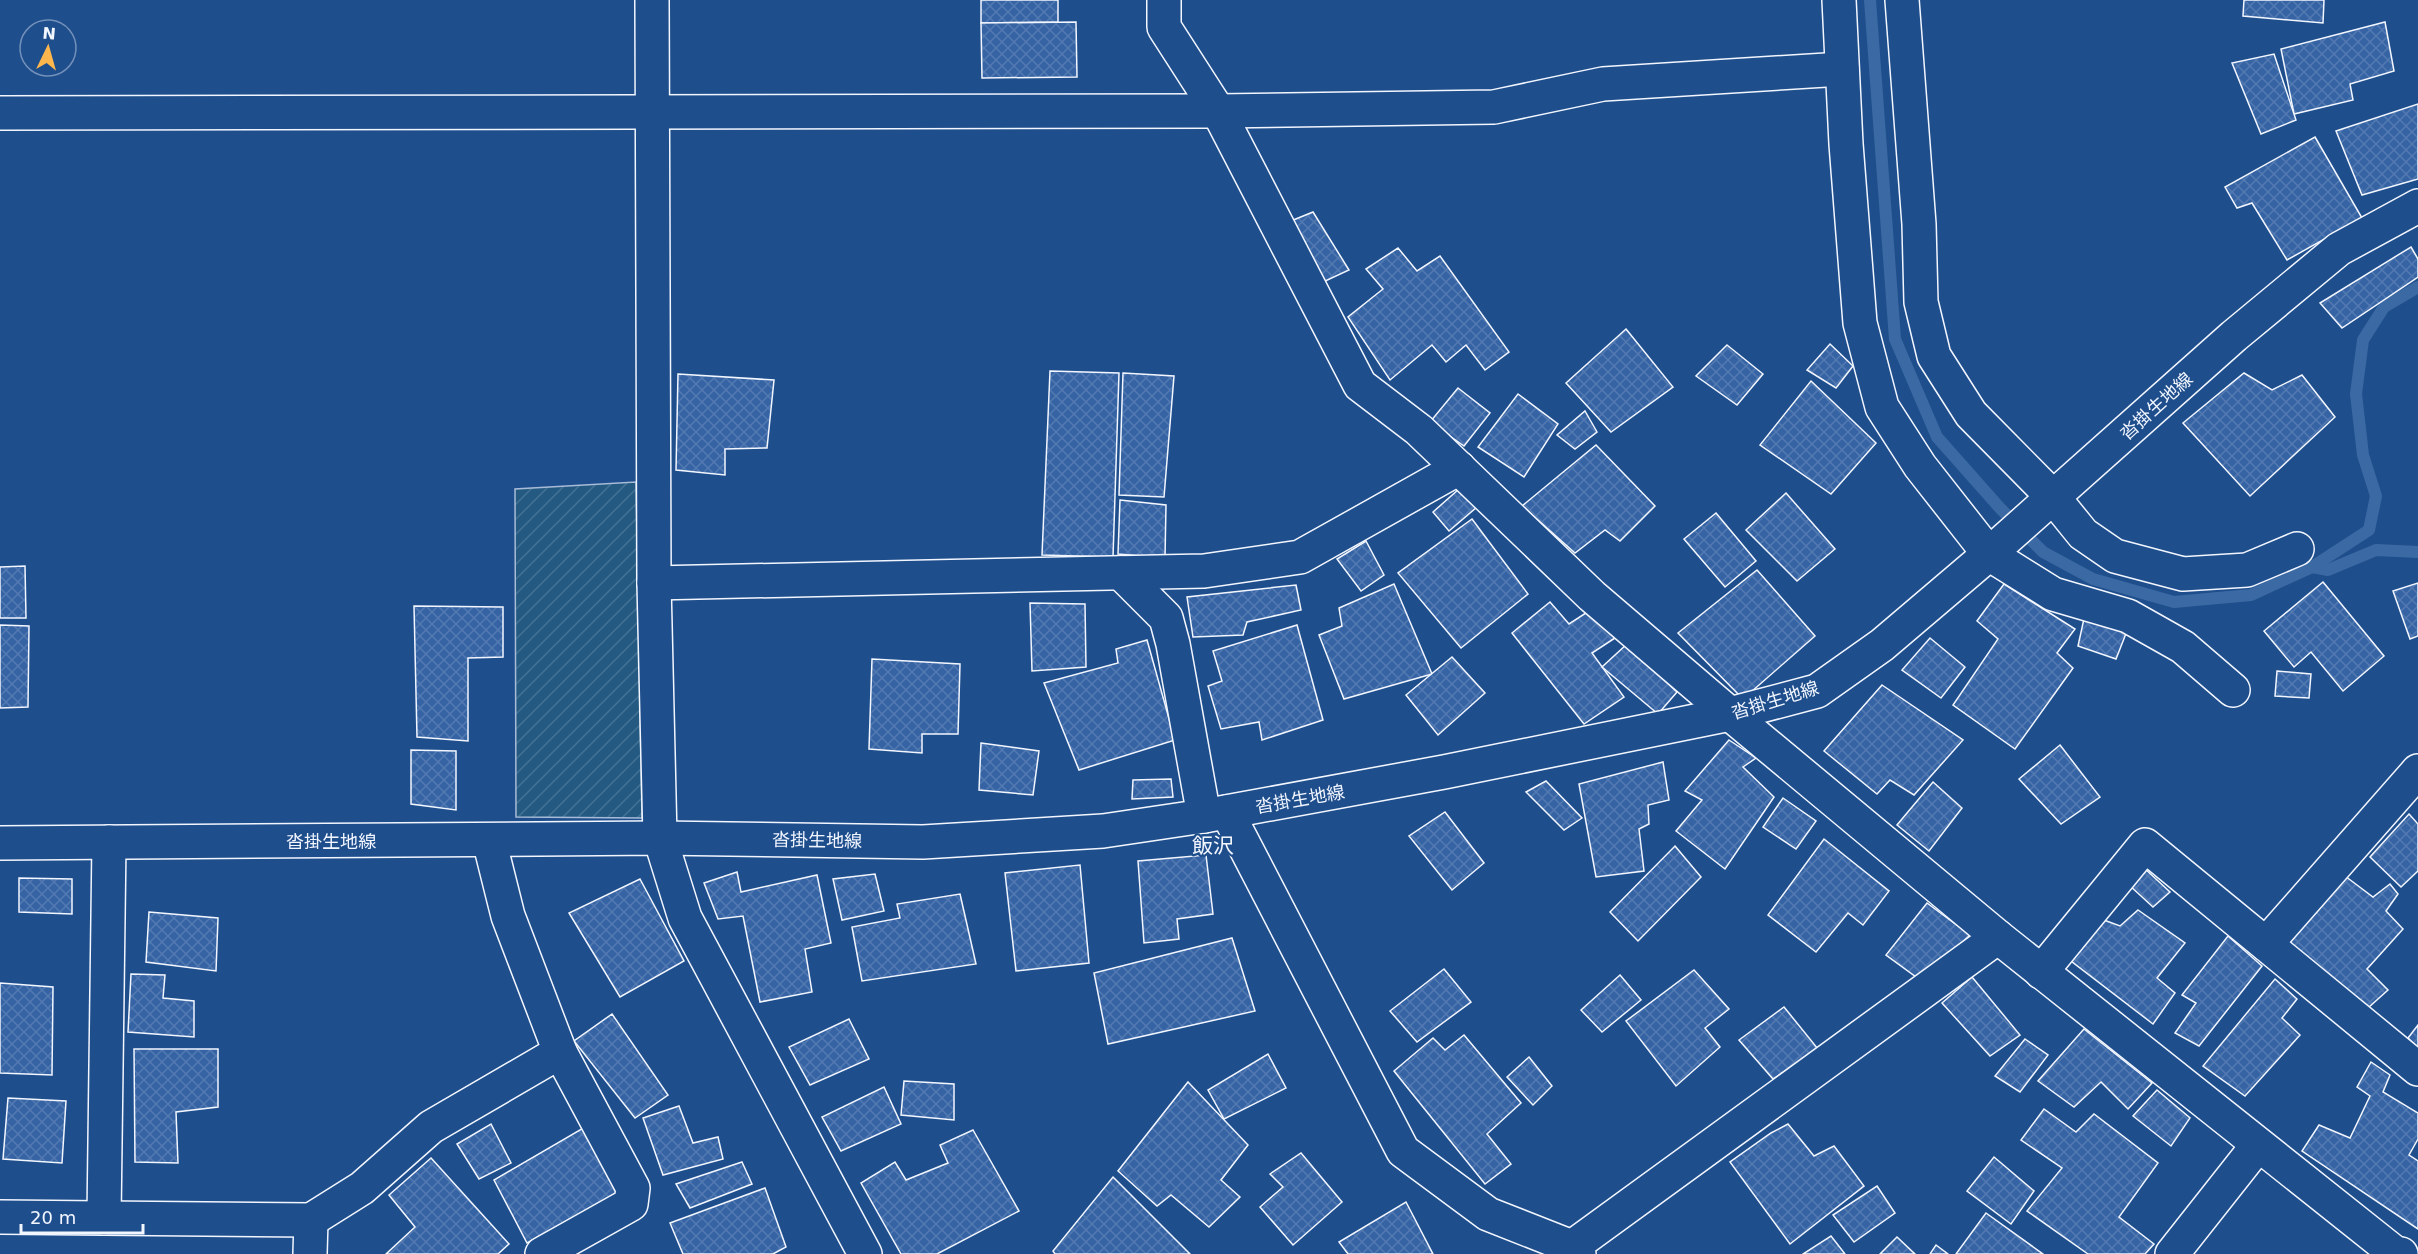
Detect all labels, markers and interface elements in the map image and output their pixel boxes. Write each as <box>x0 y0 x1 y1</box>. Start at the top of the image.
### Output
north arrow <box>18 18 78 78</box>
text: N <box>42 24 57 44</box>
street label: 沓掛生地線 <box>2116 368 2196 444</box>
street label: 沓掛生地線 <box>1729 677 1821 723</box>
street label: 沓掛生地線 <box>1254 781 1346 817</box>
street label: 沓掛生地線 <box>772 829 862 851</box>
street label: 沓掛生地線 <box>286 831 376 852</box>
district label: 飯沢 <box>1192 834 1234 858</box>
scale bar <box>21 1197 142 1235</box>
text: 20 m <box>30 1207 76 1228</box>

